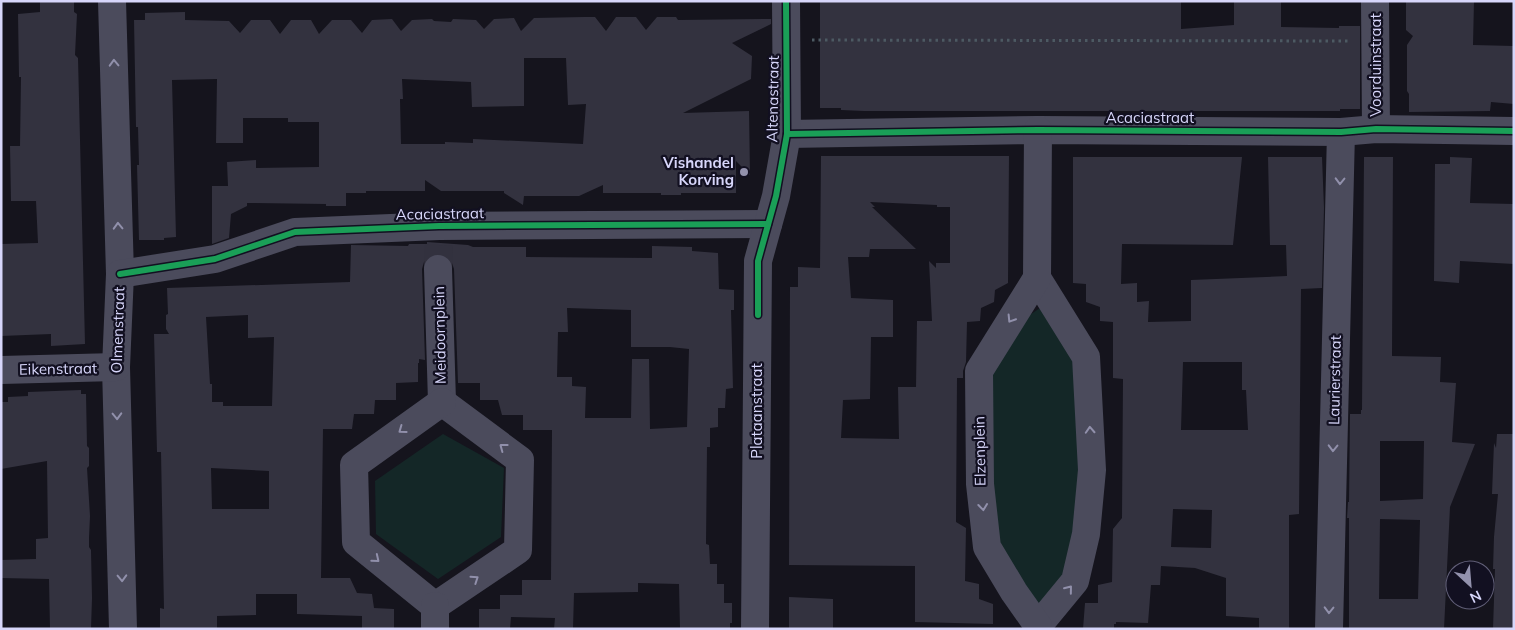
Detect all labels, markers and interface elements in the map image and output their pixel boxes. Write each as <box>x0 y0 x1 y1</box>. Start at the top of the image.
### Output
street label: Voorduinstraat <box>1366 13 1385 117</box>
street label: Altenastraat <box>762 55 783 143</box>
one-way arrow <box>109 59 119 66</box>
street label: Acaciastraat <box>1106 108 1194 127</box>
place label: Vishandel Korving <box>662 153 734 189</box>
marker: Vishandel Korving <box>738 166 750 178</box>
one-way arrow <box>1334 177 1345 185</box>
street label: Acaciastraat <box>396 203 484 224</box>
one-way arrow <box>113 221 124 229</box>
street label: Olmenstraat <box>106 286 129 374</box>
street label: Meidoornplein <box>429 286 450 384</box>
one-way arrow <box>1008 314 1018 323</box>
street label: Laurierstraat <box>1324 335 1345 425</box>
street label: Eikenstraat <box>19 358 97 379</box>
street label: Plataanstraat <box>747 363 766 459</box>
one-way arrow <box>112 412 122 420</box>
street label: Elzenplein <box>969 416 990 486</box>
one-way arrow <box>399 425 408 433</box>
one-way arrow <box>1085 426 1096 434</box>
one-way arrow <box>1328 444 1339 452</box>
one-way arrow <box>500 445 509 453</box>
one-way arrow <box>977 504 988 512</box>
one-way arrow <box>371 553 380 562</box>
north arrow <box>1445 560 1495 610</box>
one-way arrow <box>116 575 127 583</box>
one-way arrow <box>470 575 479 585</box>
one-way arrow <box>1063 586 1071 595</box>
text: N <box>1467 586 1484 607</box>
one-way arrow <box>1324 607 1335 615</box>

